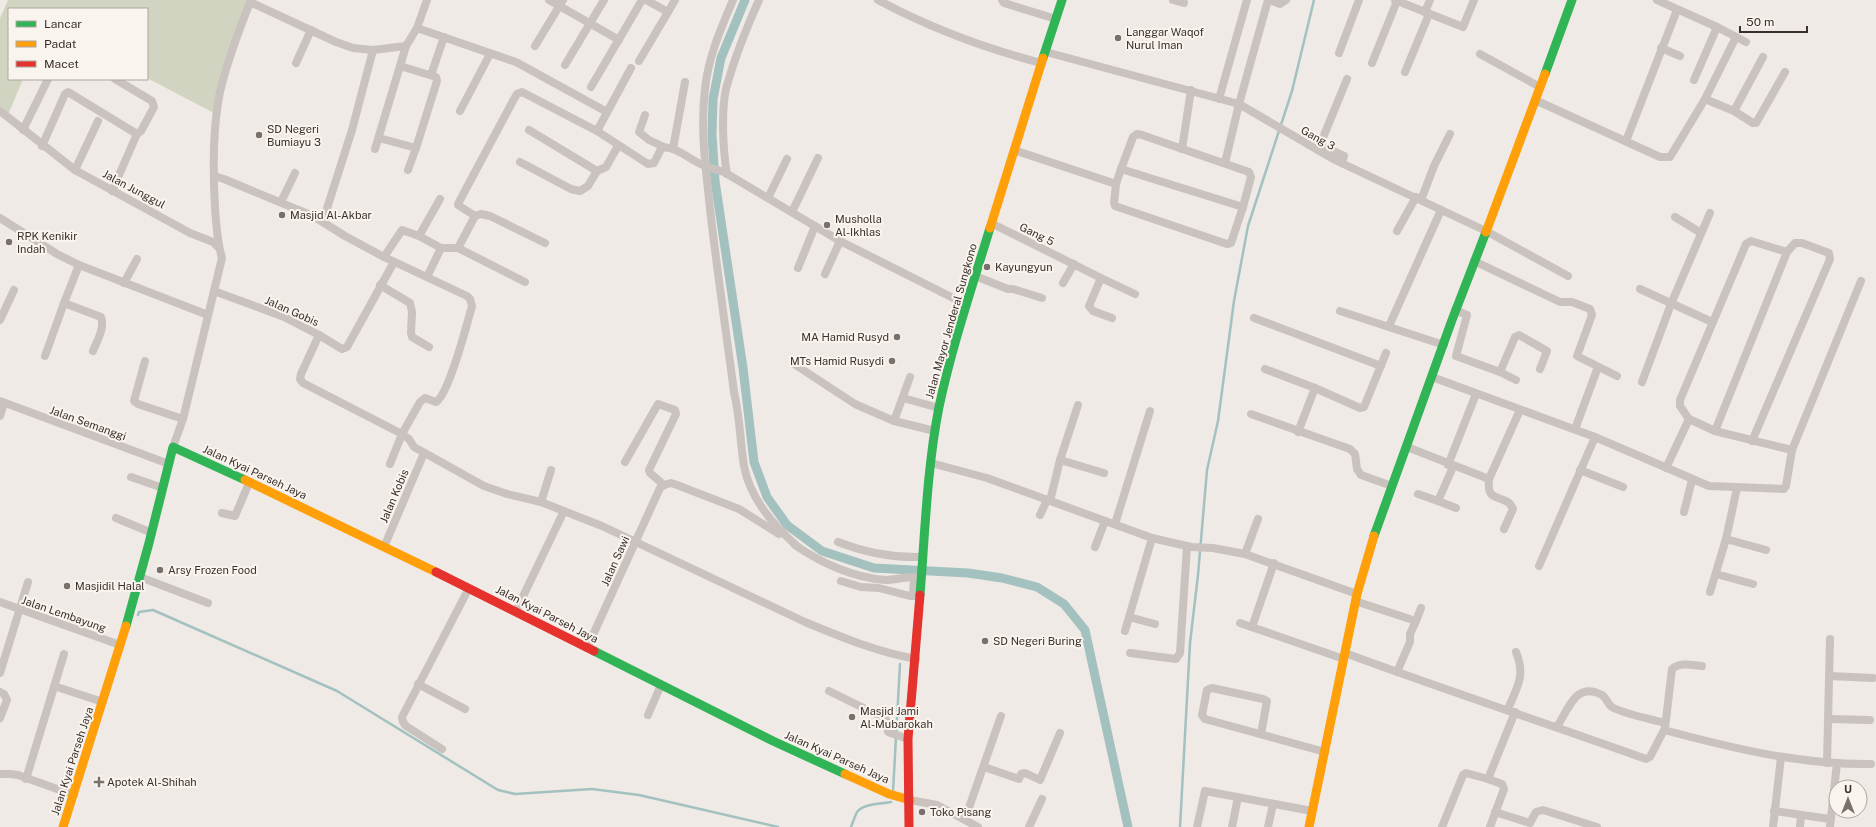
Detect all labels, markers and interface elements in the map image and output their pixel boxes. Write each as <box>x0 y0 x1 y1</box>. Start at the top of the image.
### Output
legend <box>8 8 148 80</box>
scale bar <box>1740 8 1807 34</box>
text: 50 m <box>1746 15 1774 29</box>
text: Lancar <box>44 17 82 31</box>
place label: Langgar Waqof Nurul Iman <box>1126 26 1204 51</box>
marker: Langgar Waqof Nurul Iman <box>1113 33 1123 43</box>
text: Padat <box>44 37 77 51</box>
text: Macet <box>44 57 79 71</box>
place label: SD Negeri Bumiayu 3 <box>267 123 321 148</box>
street label: Gang 3 <box>1299 124 1337 152</box>
marker: SD Negeri Bumiayu 3 <box>254 130 264 140</box>
street label: Jalan Junggul <box>101 168 167 210</box>
place label: Masjid Al-Akbar <box>290 209 372 221</box>
marker: Masjid Al-Akbar <box>277 210 287 220</box>
place label: Musholla Al-Ikhlas <box>835 213 882 238</box>
marker: Musholla Al-Ikhlas <box>822 220 832 230</box>
street label: Gang 5 <box>1018 220 1056 248</box>
place label: RPK Kenikir Indah <box>17 230 77 255</box>
marker: RPK Kenikir Indah <box>4 237 14 247</box>
street label: Jalan Mayor Jenderal Sungkono <box>923 242 979 400</box>
place label: Kayungyun <box>995 261 1053 273</box>
marker: Kayungyun <box>982 262 992 272</box>
street label: Jalan Gobis <box>263 294 321 328</box>
place label: MA Hamid Rusyd <box>801 331 889 343</box>
marker: MA Hamid Rusyd <box>892 332 902 342</box>
place label: MTs Hamid Rusydi <box>790 355 884 367</box>
marker: MTs Hamid Rusydi <box>887 356 897 366</box>
street label: Jalan Semanggi <box>48 404 128 442</box>
street label: Jalan Kyai Parseh Jaya <box>201 443 309 501</box>
street label: Jalan Kobis <box>377 467 411 525</box>
street label: Jalan Sawi <box>599 534 631 588</box>
place label: Arsy Frozen Food <box>168 564 257 576</box>
marker: Arsy Frozen Food <box>155 565 165 575</box>
place label: Masjidil Halal <box>75 580 145 592</box>
marker: Masjidil Halal <box>62 581 72 591</box>
street label: Jalan Kyai Parseh Jaya <box>494 583 600 645</box>
street label: Jalan Lembayung <box>20 594 108 634</box>
place label: SD Negeri Buring <box>993 635 1082 647</box>
marker: SD Negeri Buring <box>980 636 990 646</box>
street label: Jalan Kyai Parseh Jaya <box>49 705 95 817</box>
place label: Masjid Jami Al-Mubarokah <box>860 705 933 730</box>
marker: Masjid Jami Al-Mubarokah <box>847 712 857 722</box>
street label: Jalan Kyai Parseh Jaya <box>783 729 891 785</box>
place label: Apotek Al-Shihah <box>107 776 197 788</box>
marker: Apotek Al-Shihah <box>94 777 104 787</box>
north arrow <box>1828 779 1868 819</box>
text: U <box>1844 783 1852 795</box>
place label: Toko Pisang <box>930 806 991 818</box>
marker: Toko Pisang <box>917 807 927 817</box>

